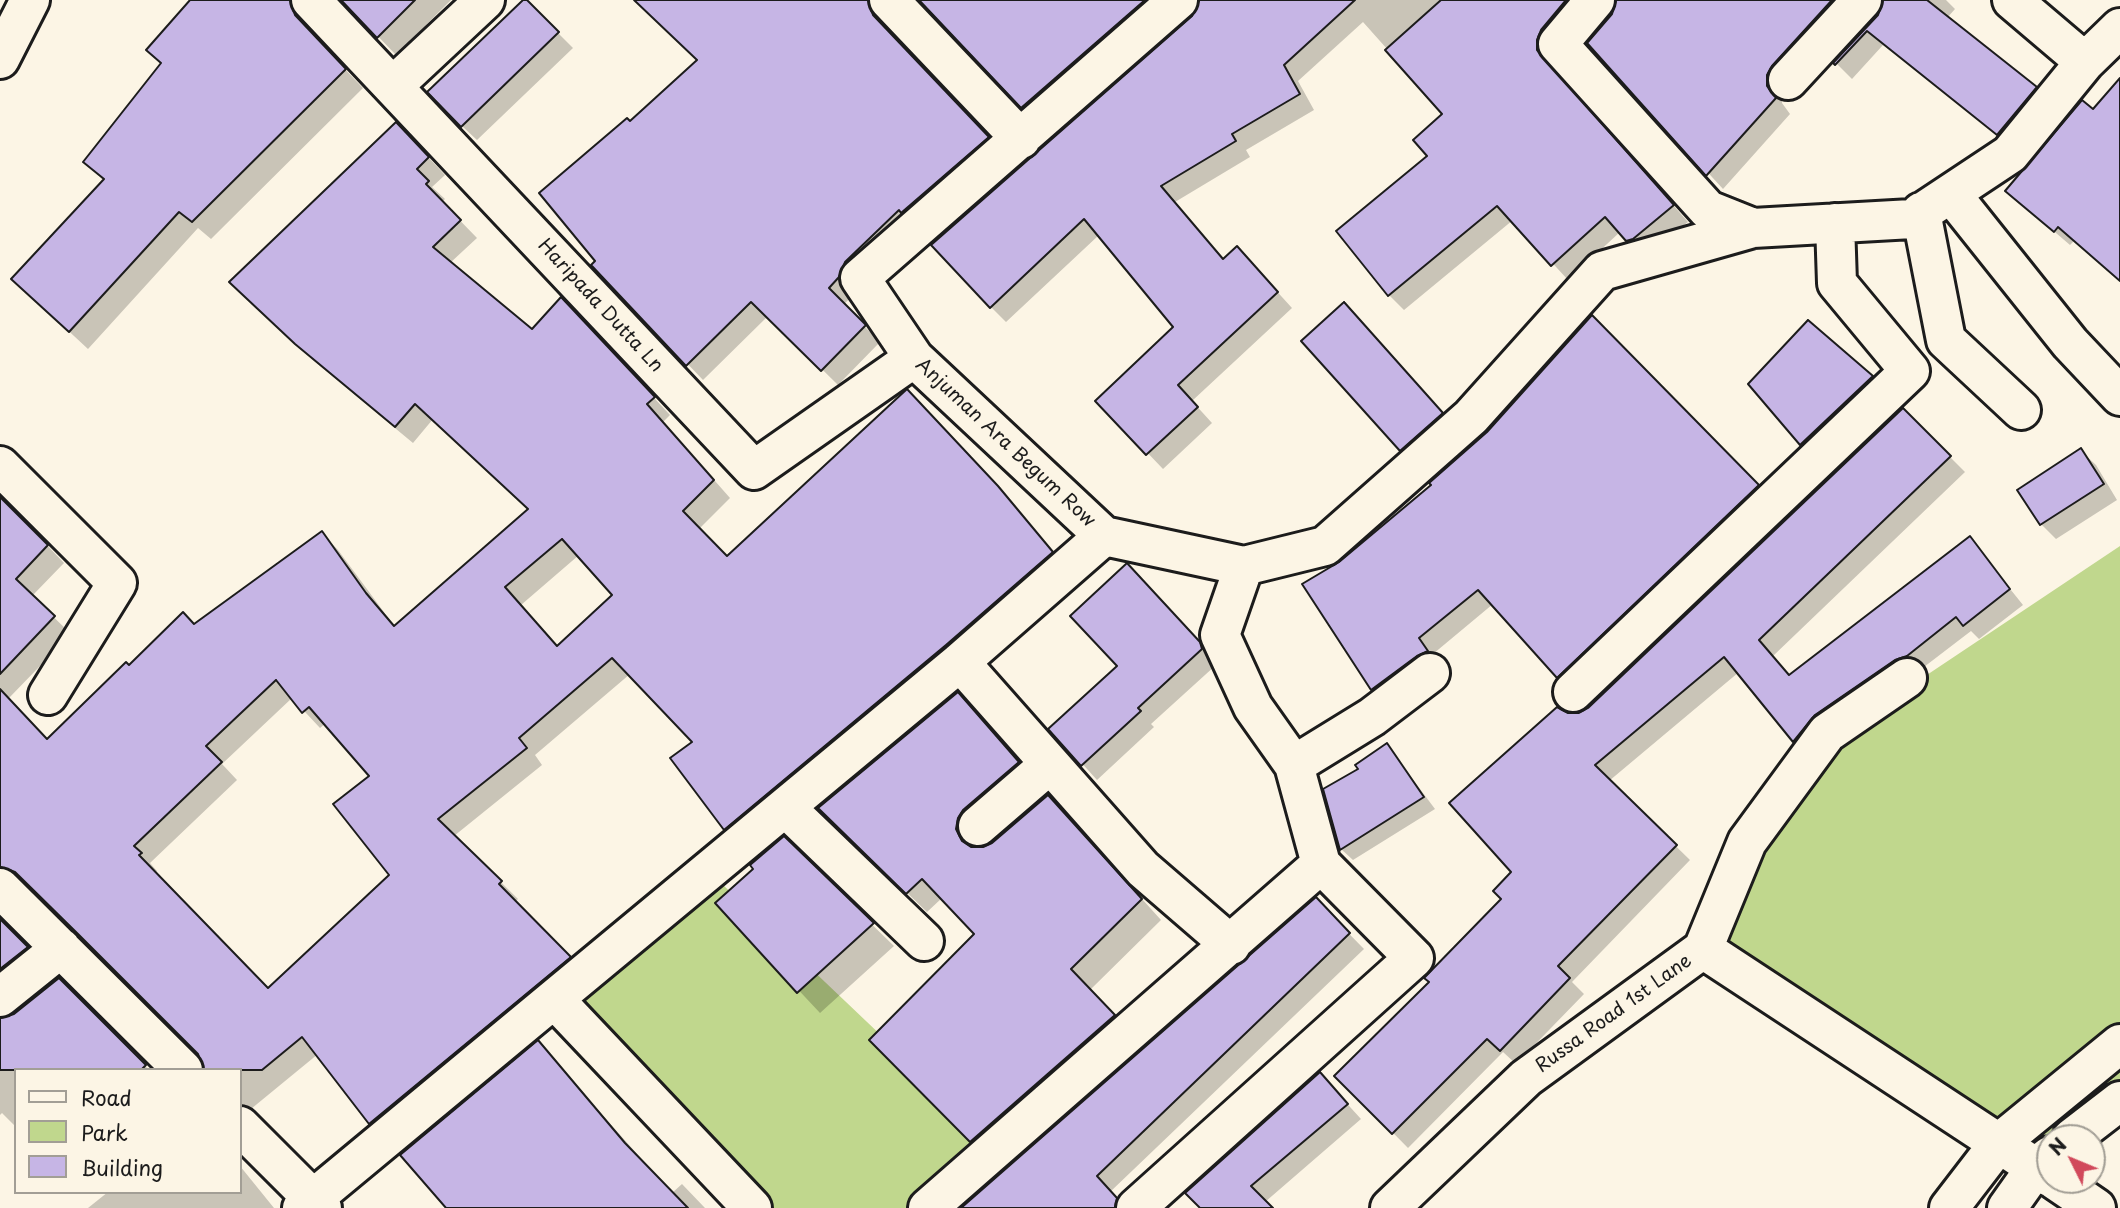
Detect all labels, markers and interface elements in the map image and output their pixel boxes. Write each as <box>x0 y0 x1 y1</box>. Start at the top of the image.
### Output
street label: Haripada Dutta Ln <box>532 235 668 377</box>
street label: Anjuman Ara Begum Row <box>910 354 1100 532</box>
street label: Russa Road 1st Lane <box>1531 950 1697 1078</box>
legend <box>14 1068 242 1194</box>
text: Road <box>81 1081 132 1113</box>
text: Park <box>81 1116 128 1148</box>
north arrow <box>2036 1124 2106 1194</box>
text: N <box>2042 1131 2072 1161</box>
text: Building <box>81 1151 163 1183</box>

